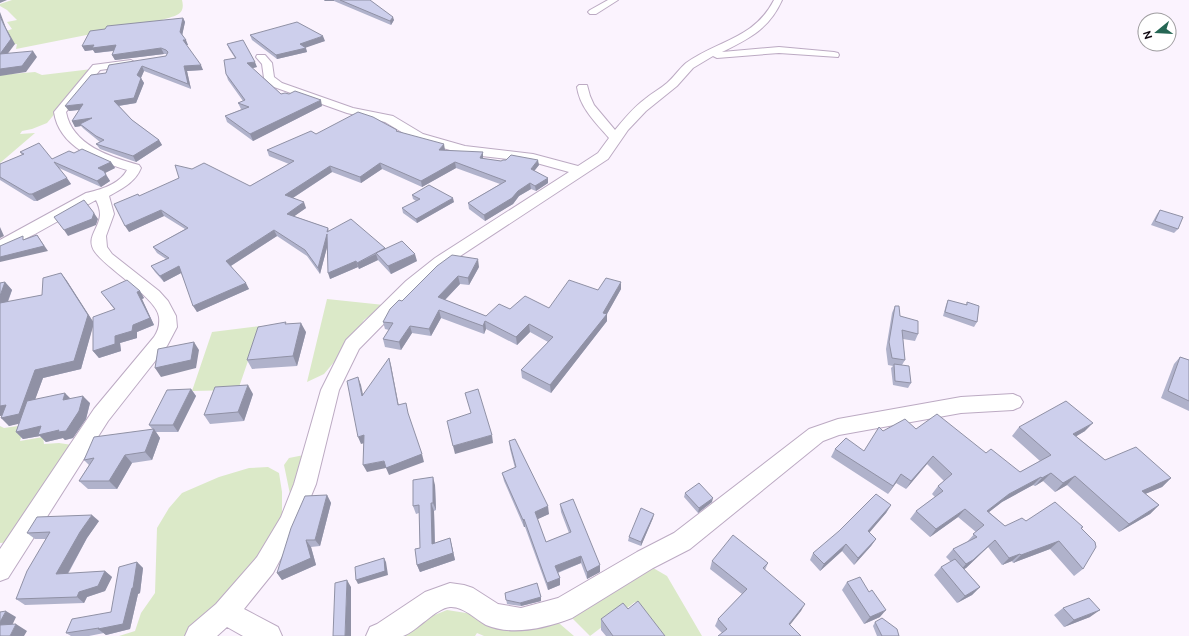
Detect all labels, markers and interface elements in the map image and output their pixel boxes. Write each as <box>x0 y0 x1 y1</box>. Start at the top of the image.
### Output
north arrow <box>1137 12 1177 52</box>
text: N <box>1141 29 1154 41</box>

